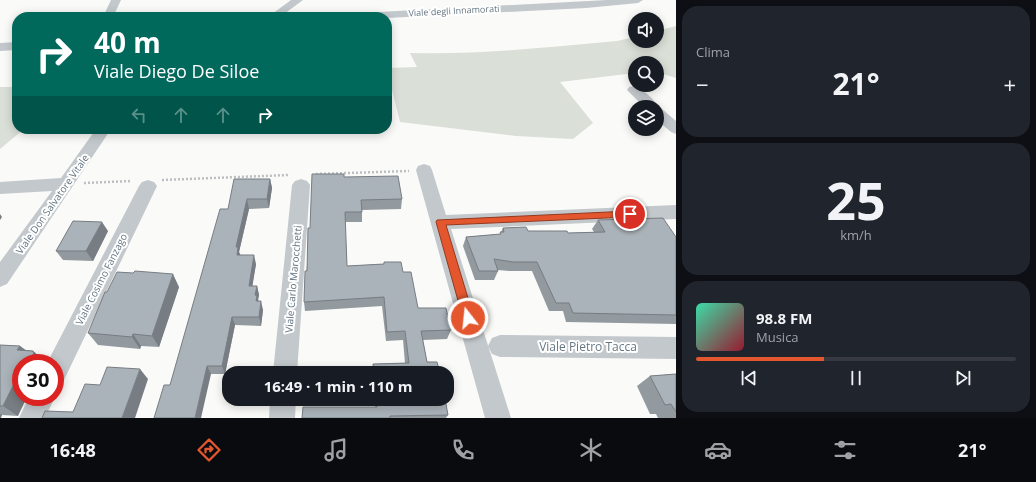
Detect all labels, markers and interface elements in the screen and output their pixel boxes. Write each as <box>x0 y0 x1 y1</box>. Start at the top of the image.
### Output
street label: Viale degli Innamorati <box>408 2 500 19</box>
map controls <box>628 12 664 136</box>
button: sound <box>628 12 664 48</box>
text: 40 m <box>94 23 161 61</box>
icon: right <box>28 28 80 80</box>
text: Clima <box>696 43 730 61</box>
button: search <box>628 56 664 92</box>
text: Viale Diego De Siloe <box>94 59 259 83</box>
text: 21° <box>832 63 880 104</box>
text: − <box>696 69 709 99</box>
text: + <box>1003 69 1016 99</box>
button: layers <box>628 100 664 136</box>
icon: left <box>128 104 150 126</box>
icon: ahead <box>170 104 192 126</box>
icon: ahead <box>212 104 234 126</box>
icon: right <box>254 104 276 126</box>
street label: Viale Don Salvatore Vitale <box>12 151 92 257</box>
text: 25 <box>826 164 886 235</box>
pin <box>613 197 647 231</box>
icon: arrive <box>619 203 641 225</box>
street label: Viale Carlo Marocchetti <box>281 225 305 333</box>
text: km/h <box>840 226 872 244</box>
street label: Viale Cosimo Fanzago <box>72 231 130 327</box>
position arrow <box>447 297 489 339</box>
text: 98.8 FM <box>756 308 812 328</box>
text: Musica <box>756 328 799 346</box>
street label: Viale Pietro Tacca <box>539 338 637 355</box>
speed limit sign: 30 <box>12 354 64 406</box>
icon: previous <box>738 367 760 389</box>
icon: pause <box>845 367 867 389</box>
icon: next <box>952 367 974 389</box>
text: 16:49 · 1 min · 110 m <box>264 376 412 396</box>
icon: directions <box>195 436 223 464</box>
icon: music <box>322 436 350 464</box>
icon: phone <box>449 436 477 464</box>
icon: climate <box>577 436 605 464</box>
icon: car <box>704 436 732 464</box>
icon: filters <box>831 436 859 464</box>
text: 16:48 <box>50 438 96 462</box>
text: 21° <box>958 438 986 462</box>

